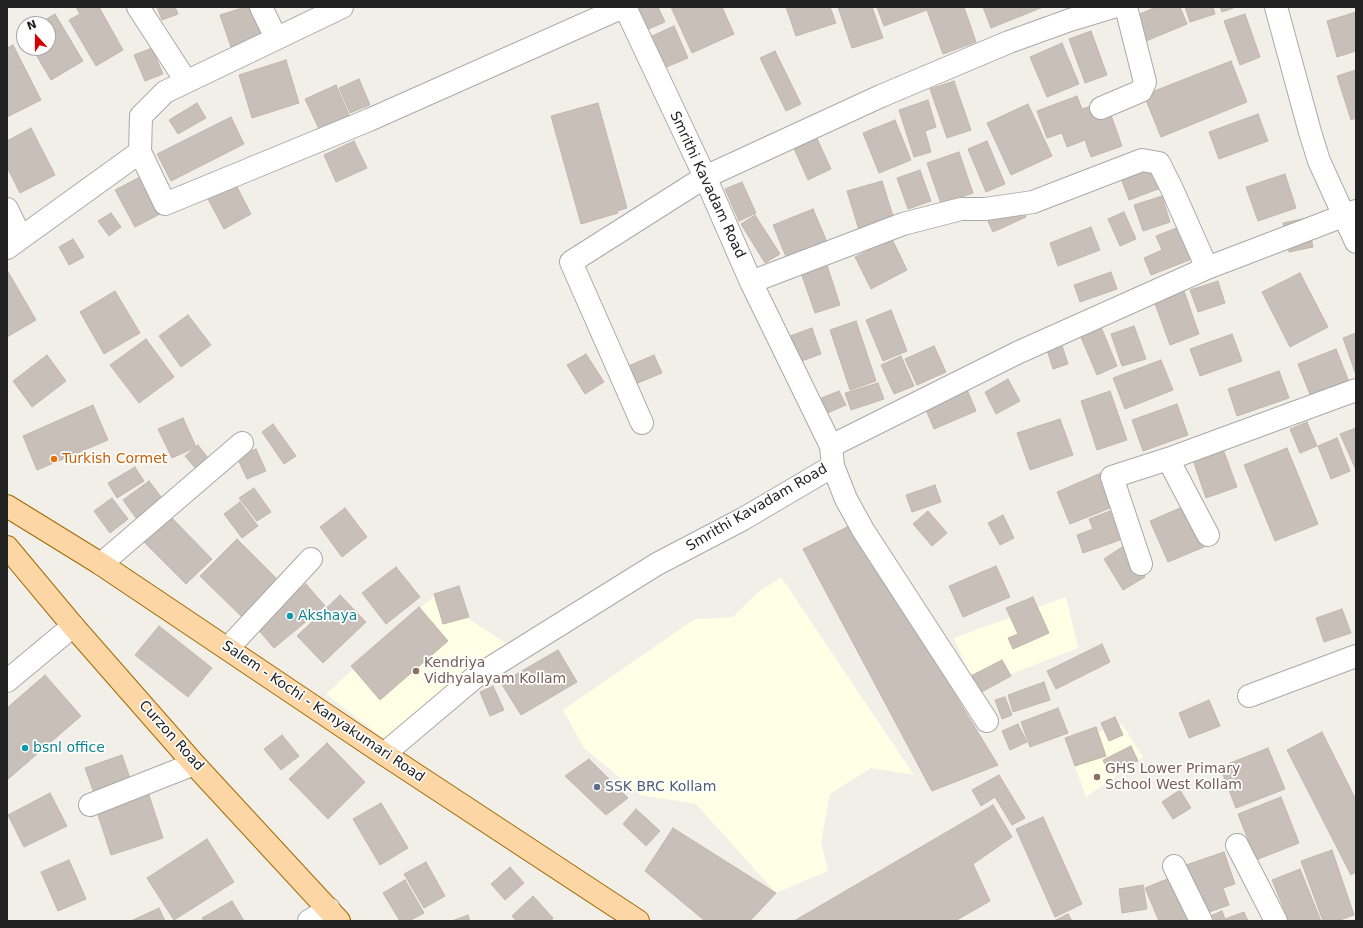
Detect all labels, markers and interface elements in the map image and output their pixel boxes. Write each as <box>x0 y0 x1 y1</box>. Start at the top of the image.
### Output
north arrow <box>16 16 56 56</box>
text: N <box>25 18 39 33</box>
street label: Smrithi Kavadam Road <box>666 109 748 261</box>
place label: Turkish Cormet <box>62 451 167 467</box>
marker: Turkish Cormet <box>49 454 59 464</box>
street label: Smrithi Kavadam Road <box>684 461 830 555</box>
place label: Akshaya <box>298 608 357 624</box>
marker: Akshaya <box>285 611 295 621</box>
street label: Salem - Kochi - Kanyakumari Road <box>219 638 427 786</box>
place label: Kendriya Vidhyalayam Kollam <box>424 655 566 688</box>
marker: Kendriya Vidhyalayam Kollam <box>411 666 421 676</box>
street label: Curzon Road <box>135 697 207 775</box>
place label: bsnl office <box>33 740 105 756</box>
marker: bsnl office <box>20 743 30 753</box>
place label: GHS Lower Primary School West Kollam <box>1105 761 1242 794</box>
marker: GHS Lower Primary School West Kollam <box>1092 772 1102 782</box>
place label: SSK BRC Kollam <box>605 779 716 795</box>
marker: SSK BRC Kollam <box>592 782 602 792</box>

